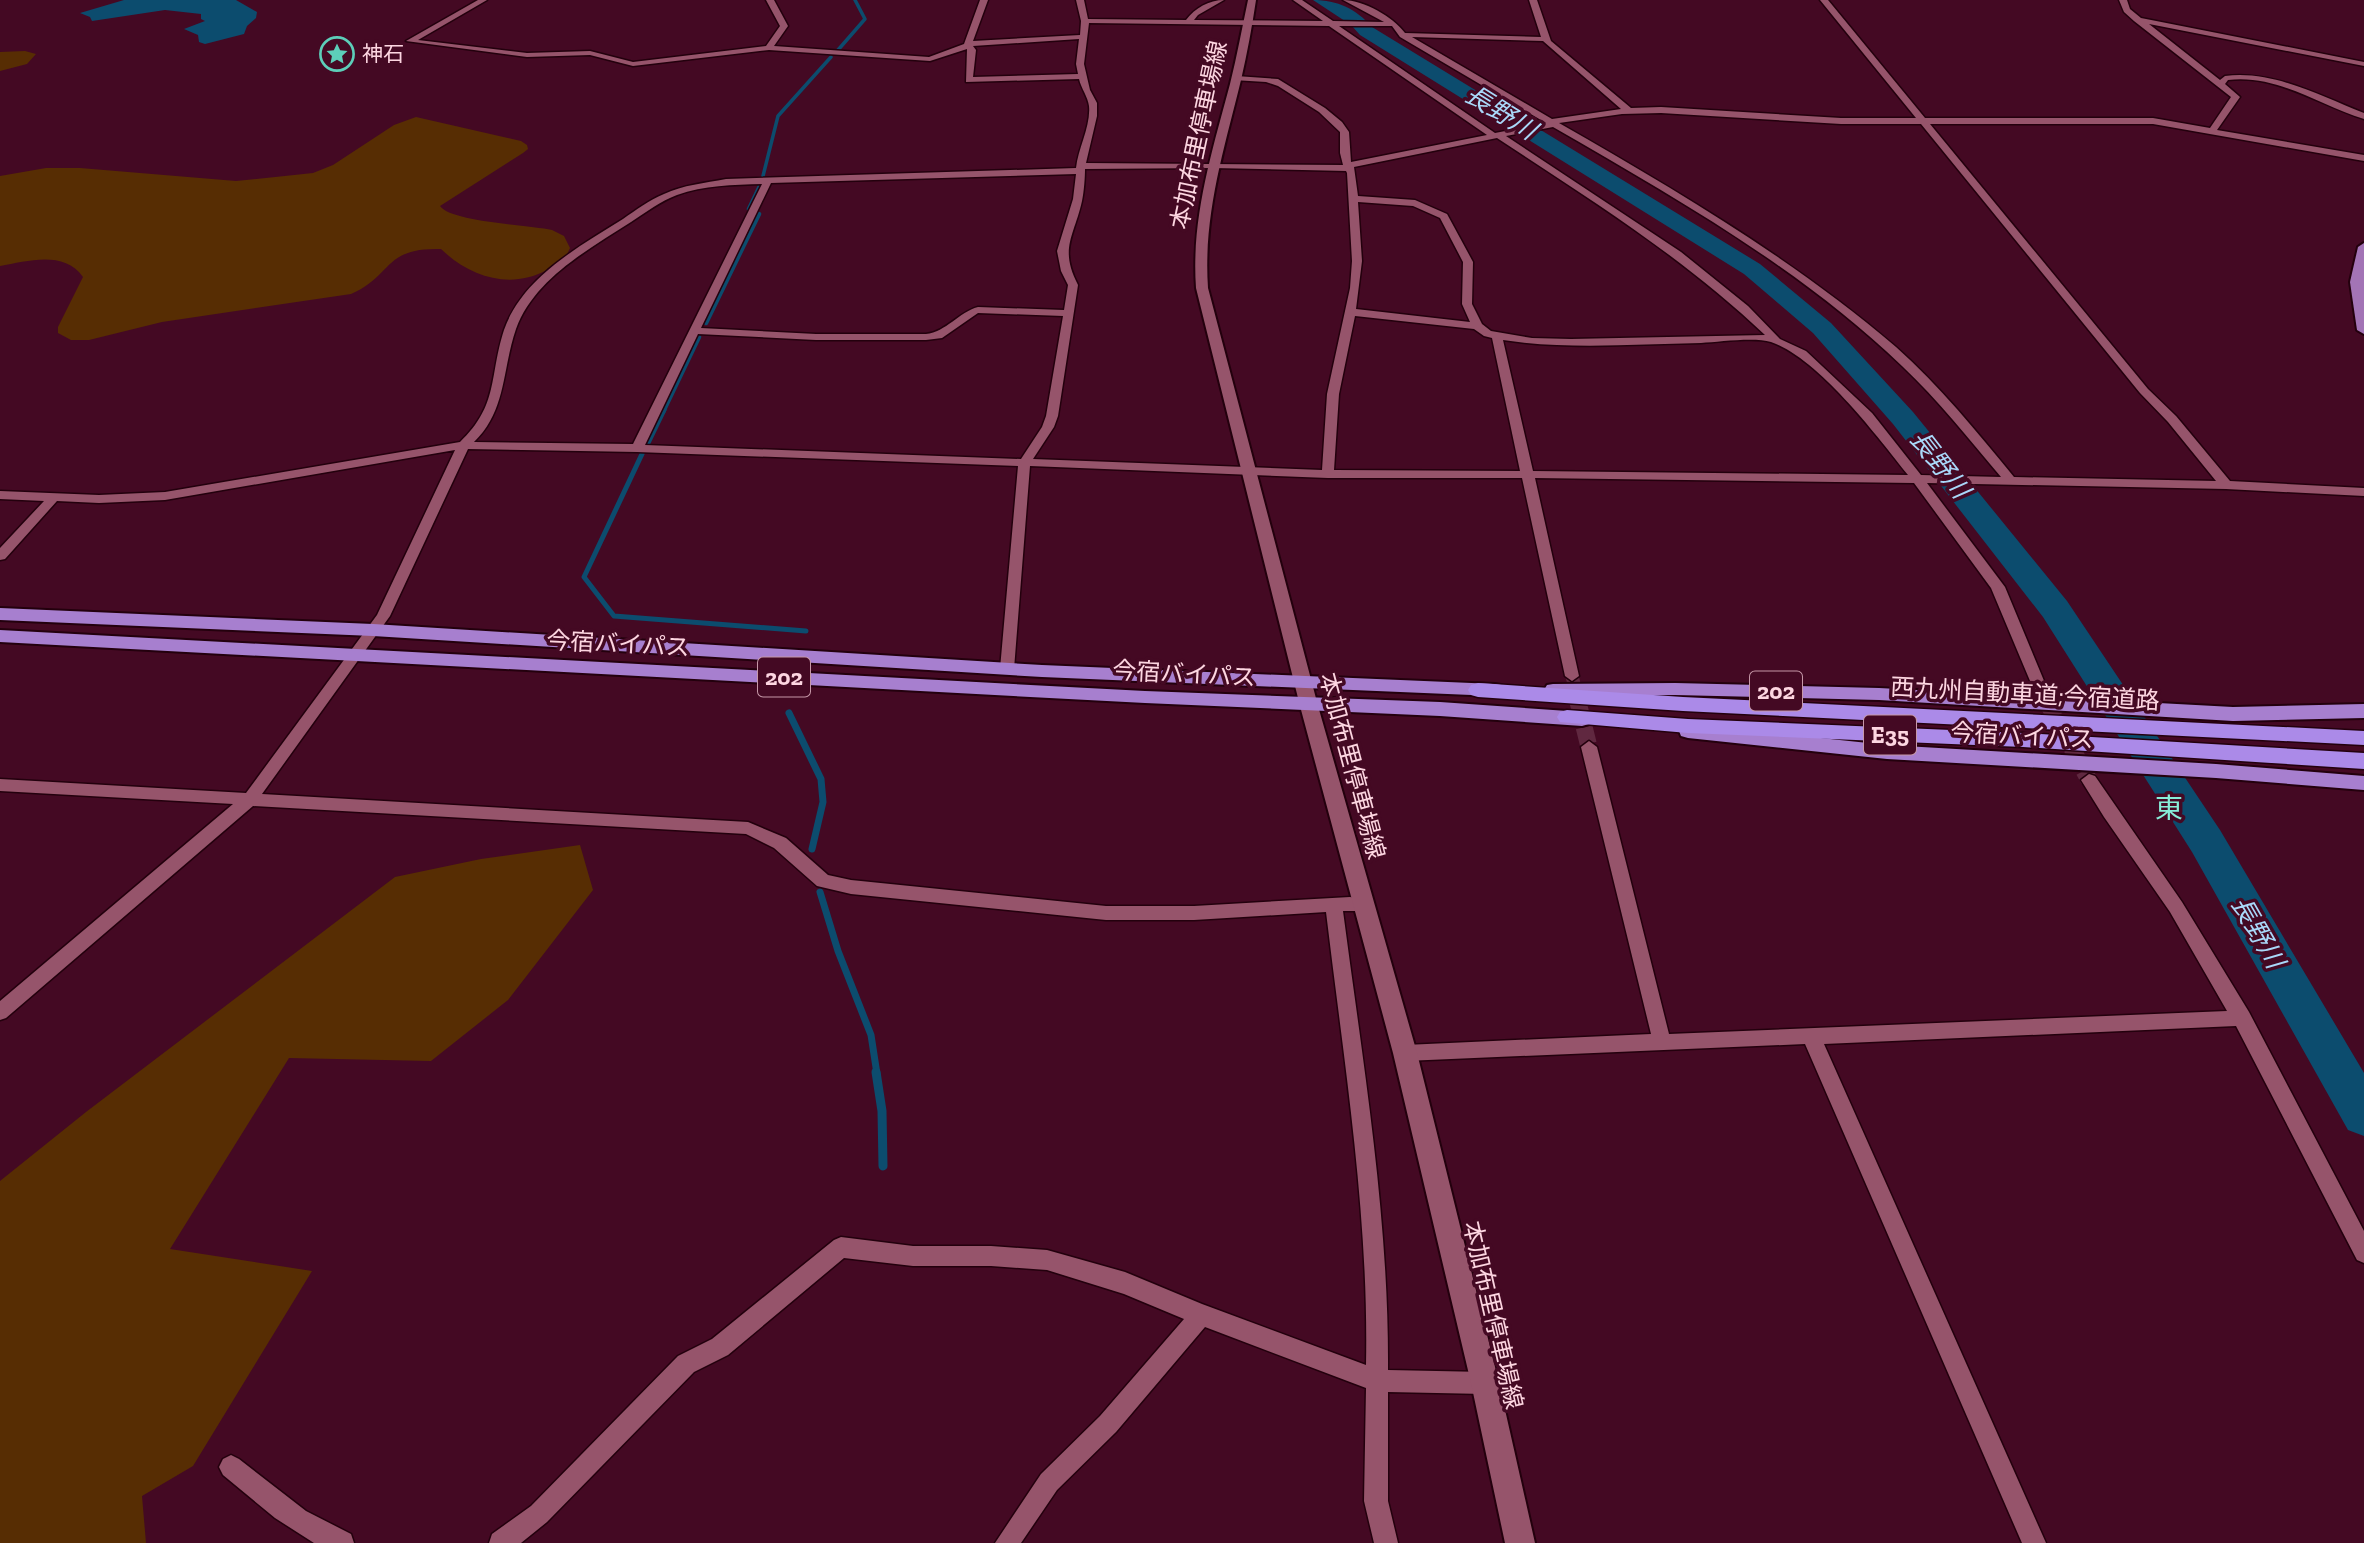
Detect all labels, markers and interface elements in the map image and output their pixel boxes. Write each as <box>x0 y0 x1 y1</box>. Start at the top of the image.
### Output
place icon: 神石 <box>318 35 356 73</box>
street label: 本加布里停車場線 <box>1164 38 1233 232</box>
place label: 神石 <box>362 41 404 66</box>
water label: 長野川 <box>1459 78 1545 148</box>
water label: 長野川 <box>1903 423 1978 507</box>
street label: 今宿バイパス <box>546 625 690 662</box>
street label: 今宿バイパス <box>1112 655 1256 692</box>
road number: 202 <box>758 657 810 696</box>
street label: 本加布里停車場線 <box>1314 669 1391 862</box>
road number: 202 <box>1750 671 1802 710</box>
street label: 西九州自動車道;今宿道路 <box>1890 672 2160 715</box>
road number: E35 <box>1864 716 1916 754</box>
street label: 今宿バイパス <box>1950 717 2094 754</box>
district label: 東 <box>2155 792 2183 825</box>
water label: 長野川 <box>2225 890 2293 976</box>
street label: 本加布里停車場線 <box>1458 1218 1529 1412</box>

